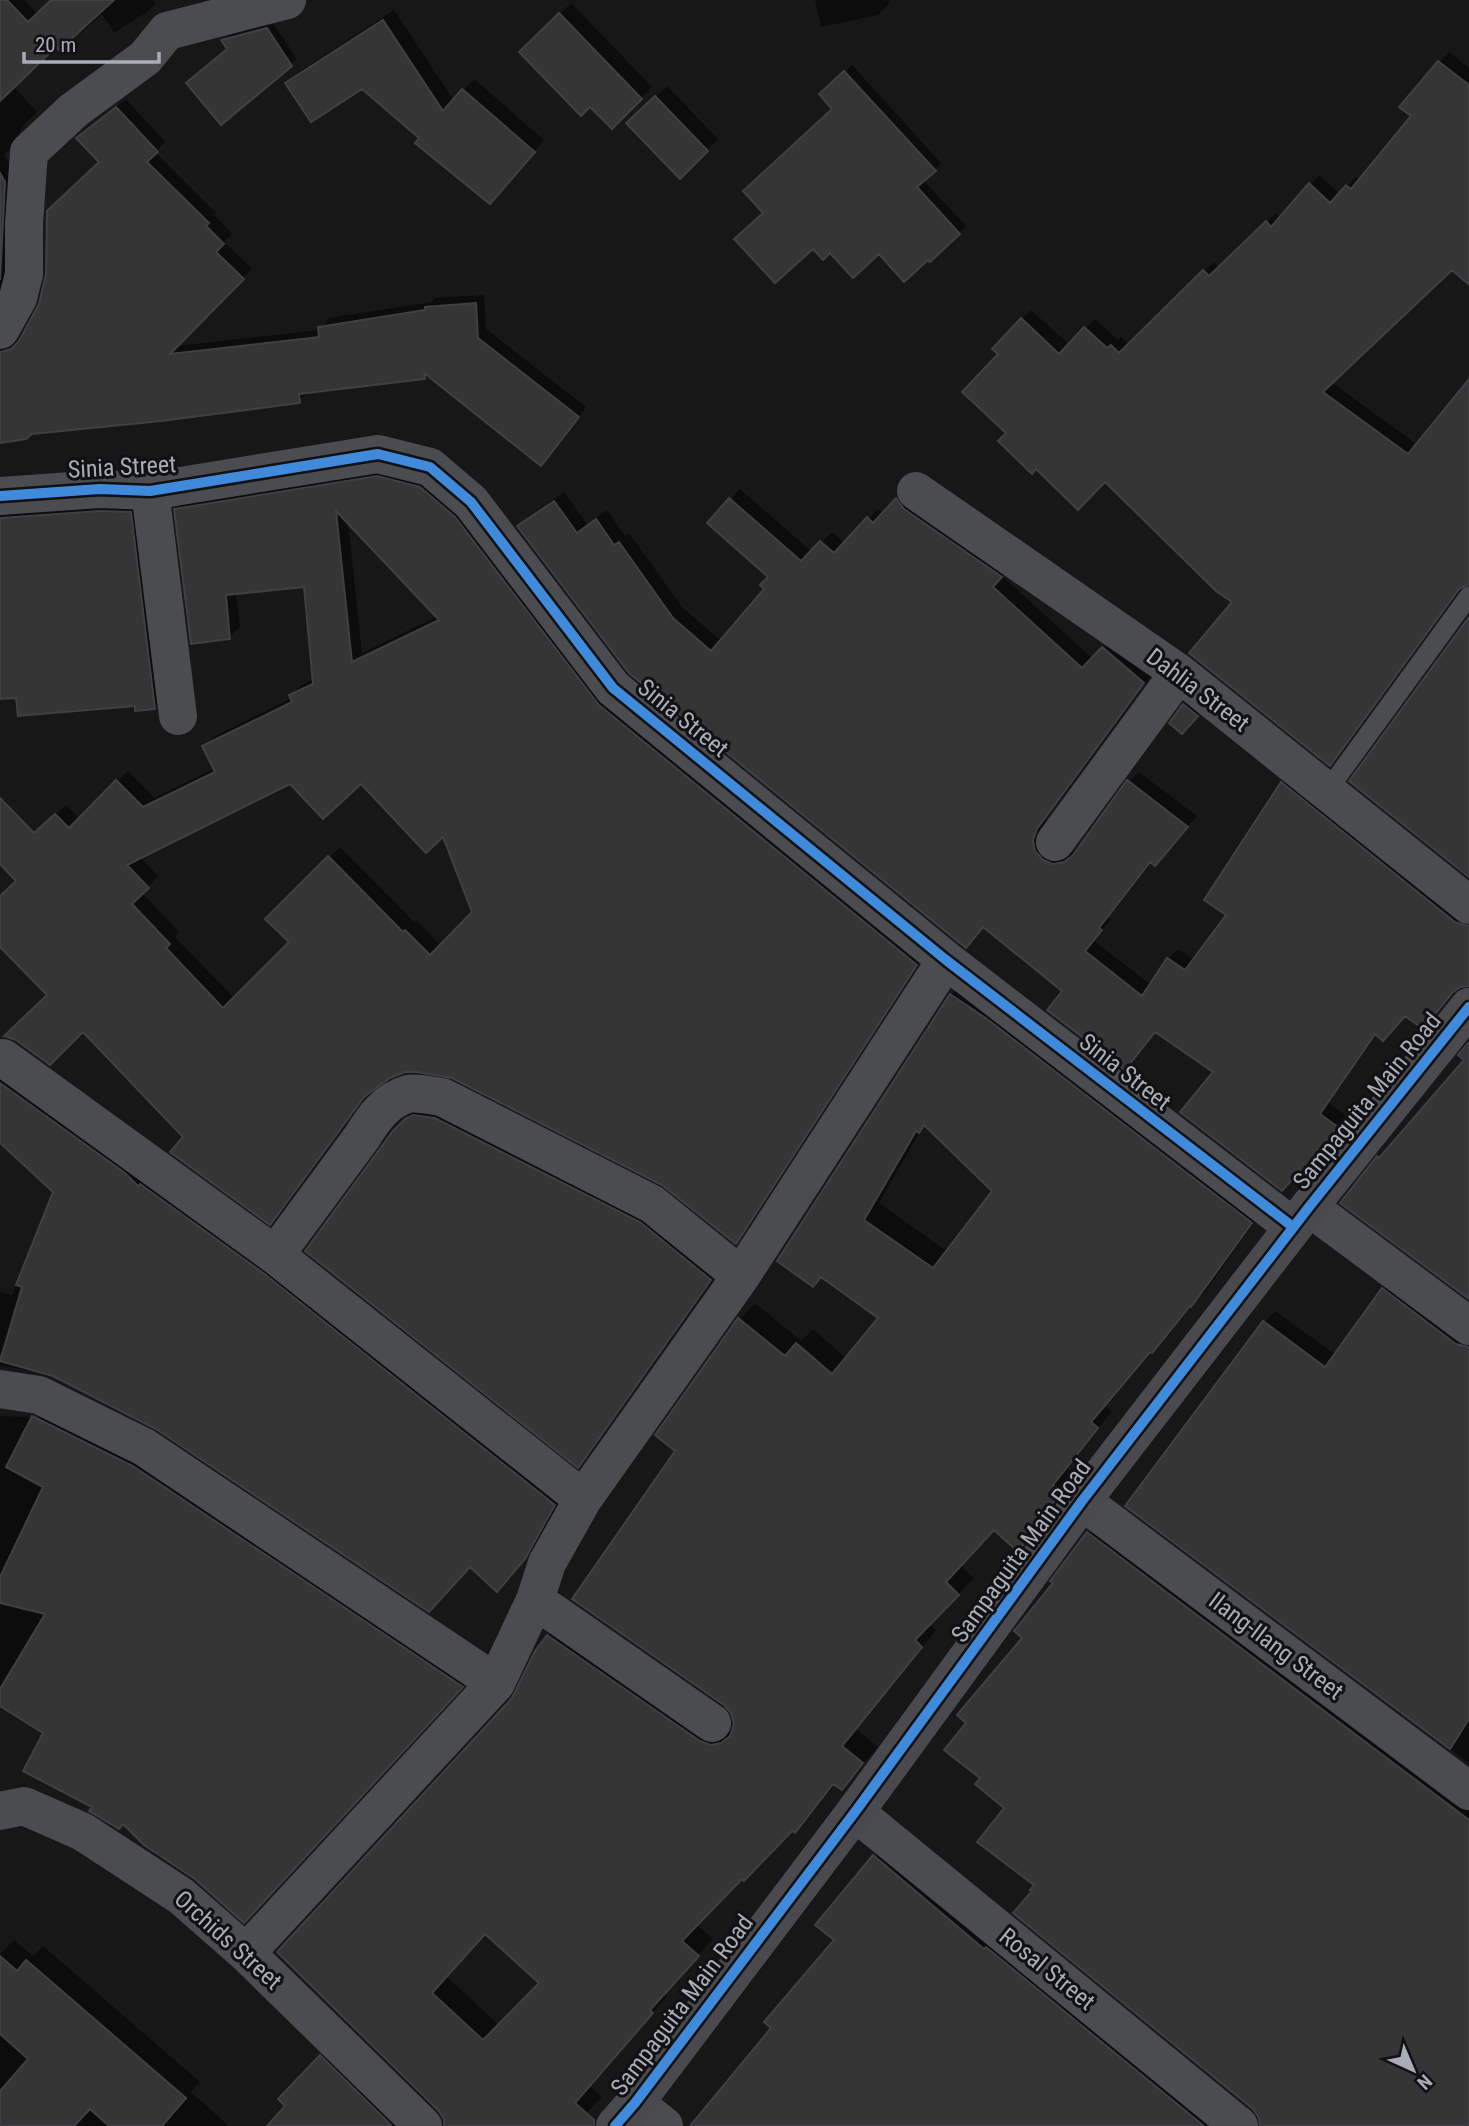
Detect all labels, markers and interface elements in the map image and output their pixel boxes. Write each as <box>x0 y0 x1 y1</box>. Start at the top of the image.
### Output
scale bar <box>24 21 159 65</box>
text: 20 m <box>35 33 76 57</box>
street label: Sinia Street <box>67 450 177 484</box>
street label: Dahlia Street <box>1141 642 1255 738</box>
street label: Sinia Street <box>632 673 734 763</box>
street label: Sampaguita Main Road <box>1287 1007 1447 1195</box>
street label: Sinia Street <box>1074 1028 1176 1116</box>
street label: Sampaguita Main Road <box>945 1454 1097 1648</box>
street label: Ilang-Ilang Street <box>1203 1586 1349 1706</box>
street label: Orchids Street <box>169 1885 287 1995</box>
street label: Sampaguita Main Road <box>605 1909 759 2101</box>
street label: Rosal Street <box>994 1922 1100 2016</box>
north arrow <box>1378 2035 1448 2105</box>
text: N <box>1412 2070 1437 2094</box>

